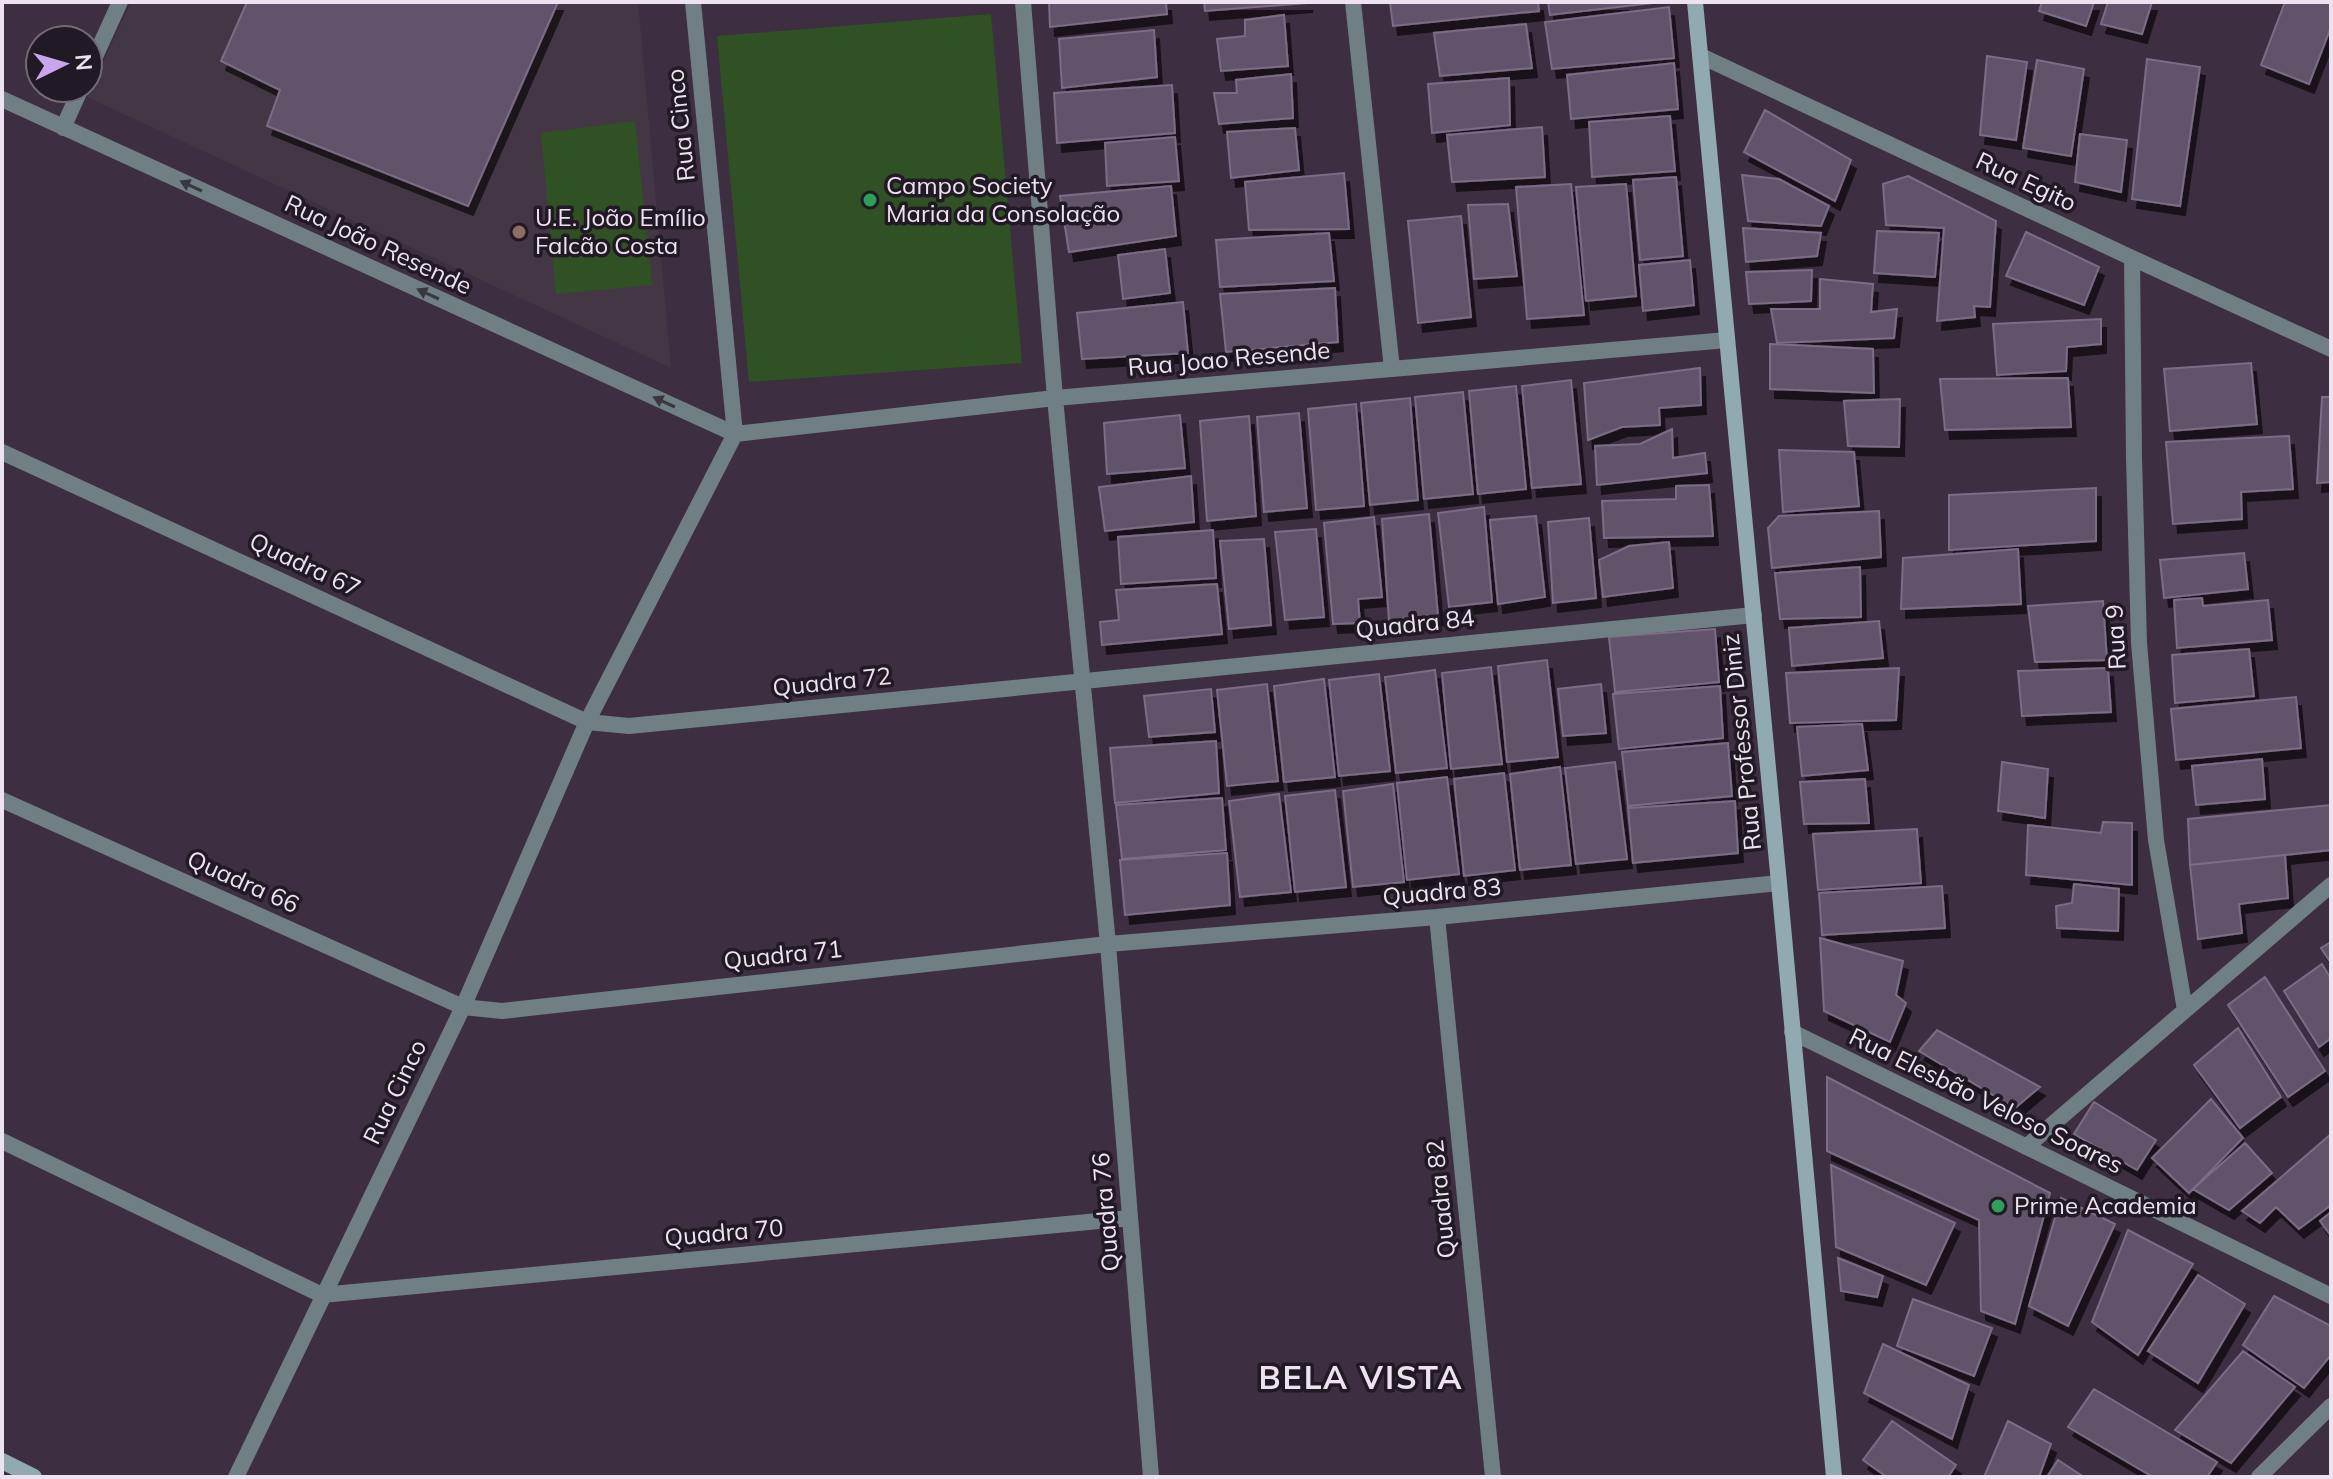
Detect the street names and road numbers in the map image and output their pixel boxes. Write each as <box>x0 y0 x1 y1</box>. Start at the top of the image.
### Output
street label: Rua Cinco <box>659 68 701 183</box>
street label: Rua Egito <box>1971 145 2081 217</box>
street label: Rua João Resende <box>280 188 477 301</box>
street label: Rua Joao Resende <box>1127 334 1331 382</box>
street label: Quadra 67 <box>245 525 366 603</box>
street label: Quadra 84 <box>1354 602 1476 644</box>
street label: Rua 9 <box>2098 604 2132 671</box>
street label: Rua Professor Diniz <box>1715 632 1767 852</box>
street label: Quadra 72 <box>771 660 893 702</box>
street label: Quadra 66 <box>183 843 304 919</box>
street label: Quadra 83 <box>1381 871 1503 911</box>
street label: Quadra 71 <box>722 933 844 975</box>
street label: Rua Elesbão Veloso Soares <box>1845 1021 2128 1180</box>
street label: Rua Cinco <box>356 1034 432 1149</box>
street label: Quadra 82 <box>1419 1138 1461 1260</box>
street label: Quadra 76 <box>1085 1151 1125 1273</box>
street label: Quadra 70 <box>663 1212 785 1252</box>

